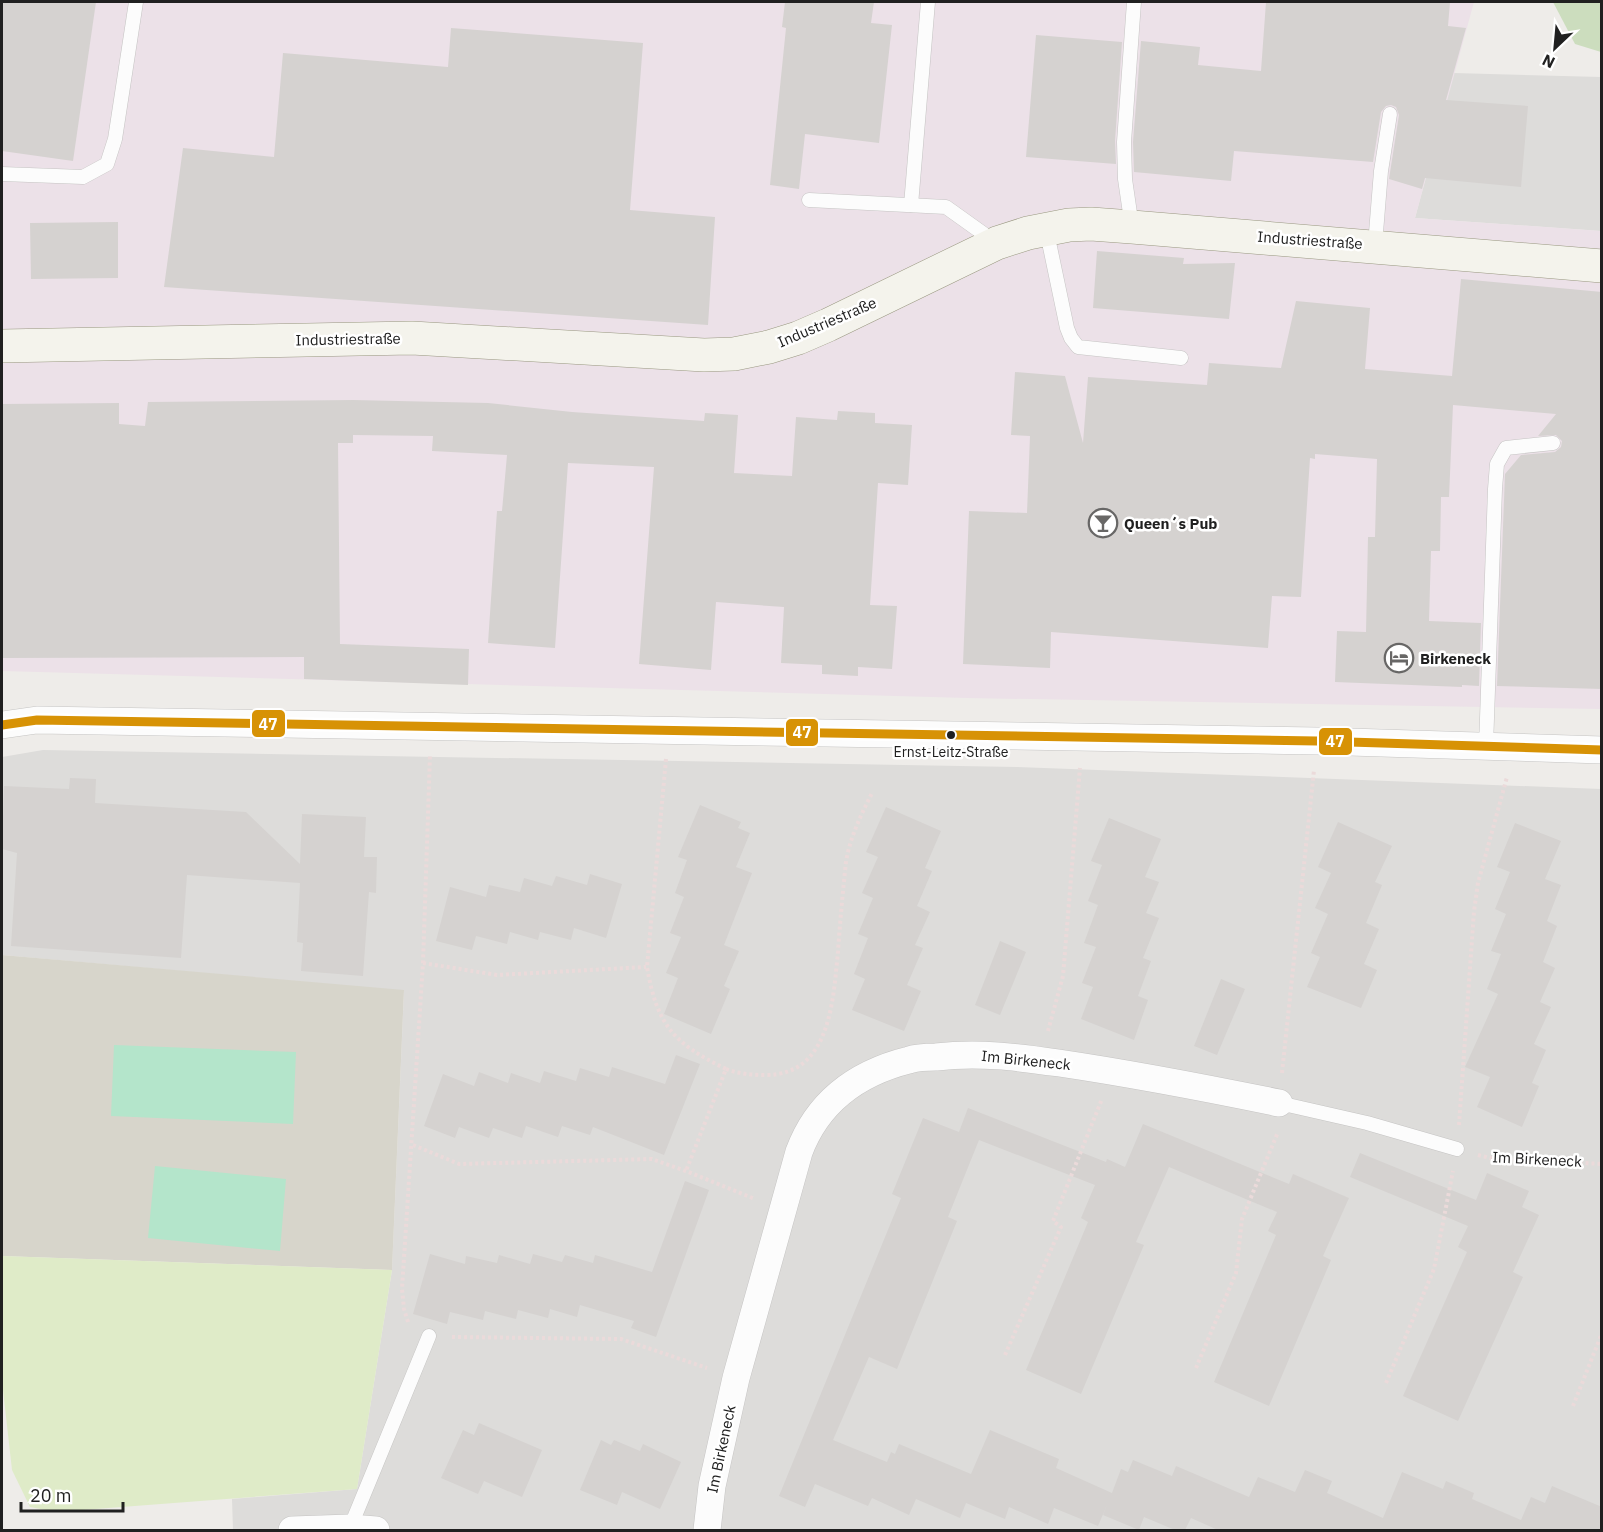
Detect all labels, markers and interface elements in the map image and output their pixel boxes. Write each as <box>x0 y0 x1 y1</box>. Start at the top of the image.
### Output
north arrow <box>1525 18 1585 78</box>
text: N <box>1539 50 1558 73</box>
street label: Industriestraße <box>1257 227 1363 253</box>
street label: Industriestraße <box>775 293 879 351</box>
street label: Industriestraße <box>295 329 401 349</box>
bar icon: Queen´s Pub <box>1087 507 1119 539</box>
place label: Queen´s Pub <box>1124 514 1217 533</box>
hotel icon: Birkeneck <box>1383 642 1415 674</box>
place label: Birkeneck <box>1420 649 1491 668</box>
line badge: 47 <box>251 709 286 738</box>
text: 47 <box>258 714 278 734</box>
line badge: 47 <box>785 718 819 747</box>
text: 47 <box>792 722 812 742</box>
line badge: 47 <box>1318 727 1353 756</box>
marker: Ernst-Leitz-Straße <box>945 729 957 741</box>
text: 47 <box>1325 731 1345 751</box>
place label: Ernst-Leitz-Straße <box>894 743 1009 761</box>
street label: Im Birkeneck <box>980 1046 1072 1074</box>
street label: Im Birkeneck <box>1492 1147 1582 1171</box>
street label: Im Birkeneck <box>702 1403 740 1495</box>
scale bar <box>21 1475 123 1513</box>
text: 20 m <box>30 1484 72 1507</box>

